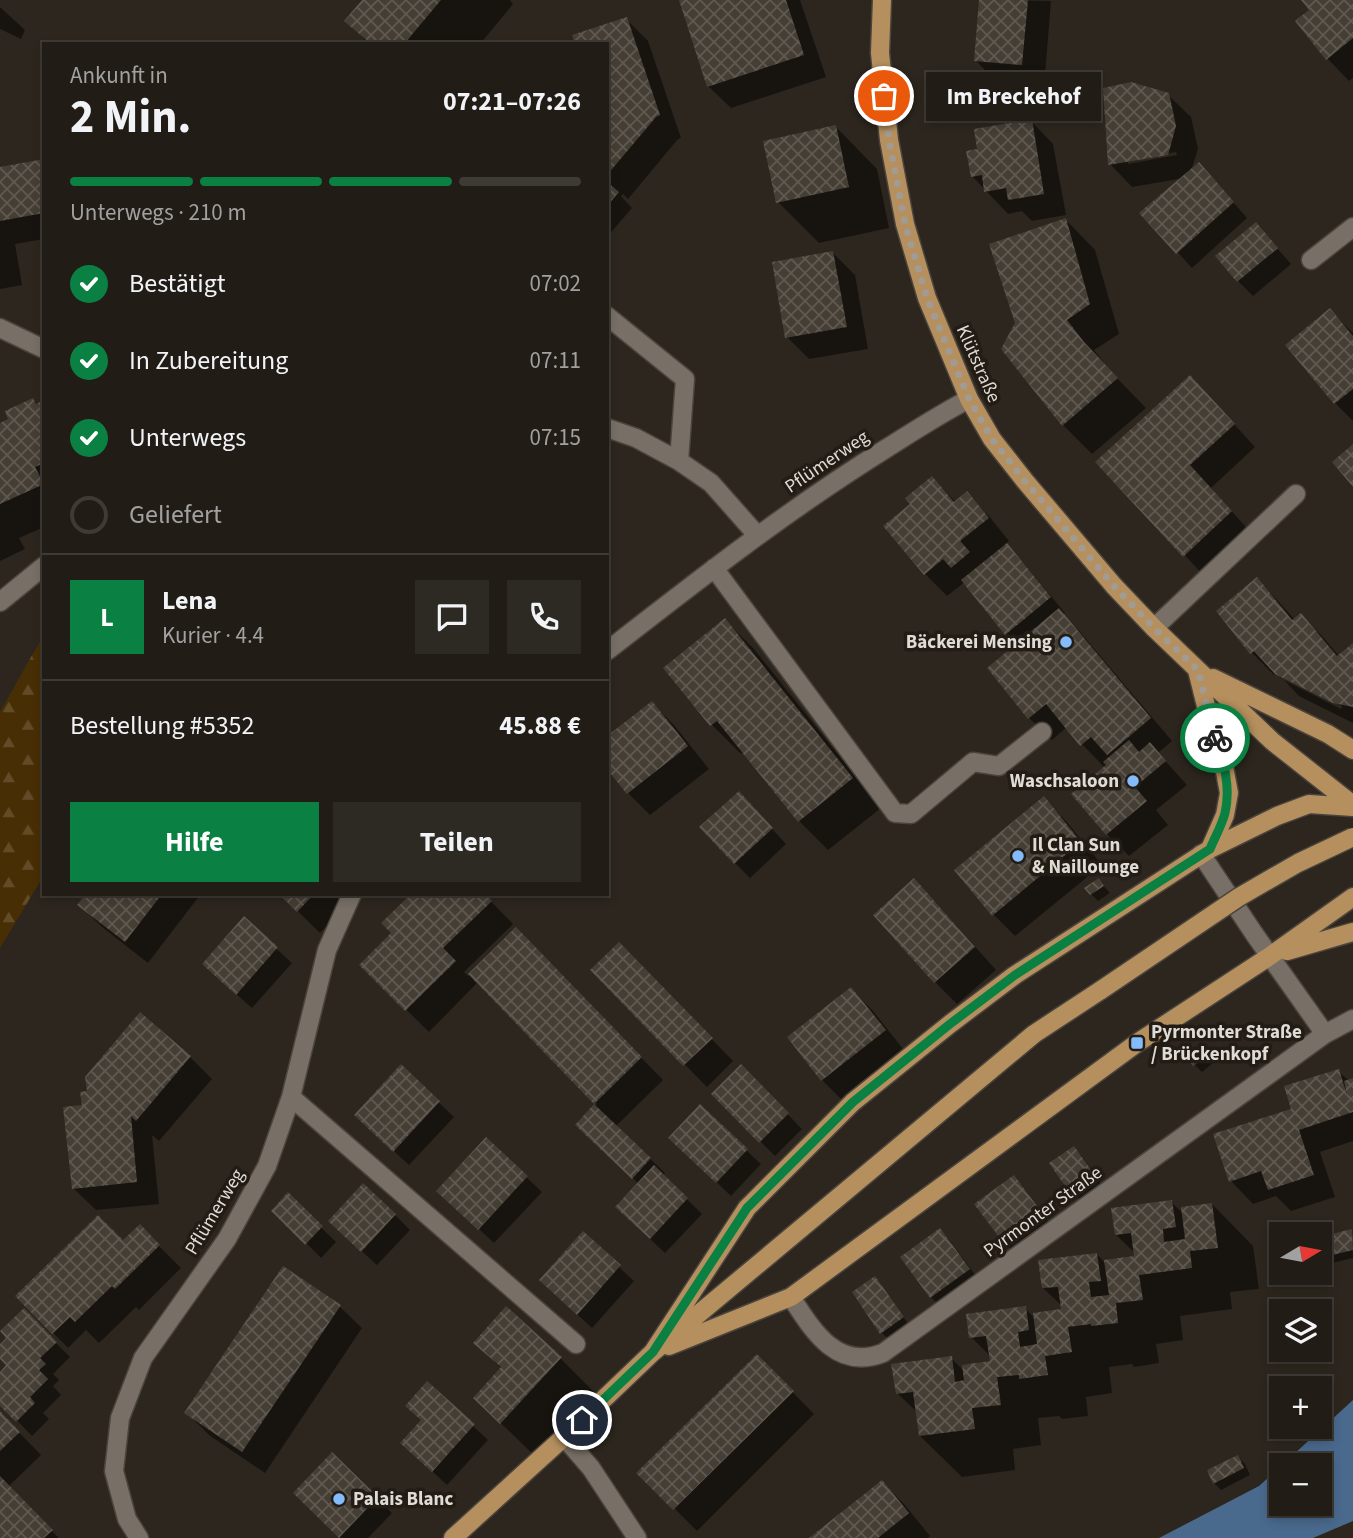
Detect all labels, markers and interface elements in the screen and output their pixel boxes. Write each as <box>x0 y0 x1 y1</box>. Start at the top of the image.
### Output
text: Ankunft in <box>70 59 168 92</box>
pin <box>854 66 914 126</box>
callout: Im Breckehof <box>926 72 1101 120</box>
icon: bag <box>865 77 903 115</box>
text: Im Breckehof <box>946 80 1081 113</box>
text: 07:21–07:26 <box>443 83 581 120</box>
text: 2 Min. <box>70 85 191 150</box>
text: Unterwegs · 210 m <box>70 196 246 229</box>
icon: check <box>70 265 108 303</box>
text: Bestätigt <box>129 265 226 302</box>
text: 07:02 <box>530 267 581 300</box>
street label: Klütstraße <box>949 321 1007 407</box>
icon: check <box>70 342 108 380</box>
text: In Zubereitung <box>129 342 288 379</box>
text: 07:11 <box>530 344 581 377</box>
icon: check <box>70 419 108 457</box>
text: Unterwegs <box>129 419 246 456</box>
text: 07:15 <box>530 421 581 454</box>
street label: Pflümerweg <box>780 424 875 500</box>
text: Geliefert <box>129 496 222 533</box>
button: chat <box>415 580 489 654</box>
button: phone <box>507 580 581 654</box>
text: Lena <box>162 582 217 619</box>
text: L <box>100 599 114 636</box>
text: Kurier · 4.4 <box>162 619 264 652</box>
place label: Bäckerei Mensing <box>906 629 1052 656</box>
marker: Bäckerei Mensing <box>1058 634 1074 650</box>
courier <box>1180 703 1250 773</box>
text: Bestellung #5352 <box>70 707 254 744</box>
text: 45.88 € <box>499 707 581 744</box>
icon: bike <box>1196 719 1234 757</box>
place label: Waschsaloon <box>1010 768 1119 795</box>
marker: Waschsaloon <box>1125 773 1141 789</box>
button: Hilfe <box>70 802 319 882</box>
button: Teilen <box>333 802 581 882</box>
place label: Il Clan Sun & Naillounge <box>1032 832 1139 881</box>
marker: Il Clan Sun & Naillounge <box>1010 848 1026 864</box>
place label: Pyrmonter Straße / Brückenkopf <box>1151 1019 1302 1068</box>
marker: Pyrmonter Straße / Brückenkopf <box>1129 1035 1145 1051</box>
street label: Pyrmonter Straße <box>978 1160 1108 1264</box>
street label: Pflümerweg <box>179 1164 252 1260</box>
north arrow <box>1269 1222 1332 1284</box>
map controls <box>1269 1222 1332 1516</box>
button: layers <box>1269 1299 1332 1362</box>
button: + <box>1269 1376 1332 1439</box>
pin <box>552 1390 612 1450</box>
icon: home <box>563 1401 601 1439</box>
button: − <box>1269 1453 1332 1516</box>
place label: Palais Blanc <box>353 1486 453 1513</box>
marker: Palais Blanc <box>331 1491 347 1507</box>

